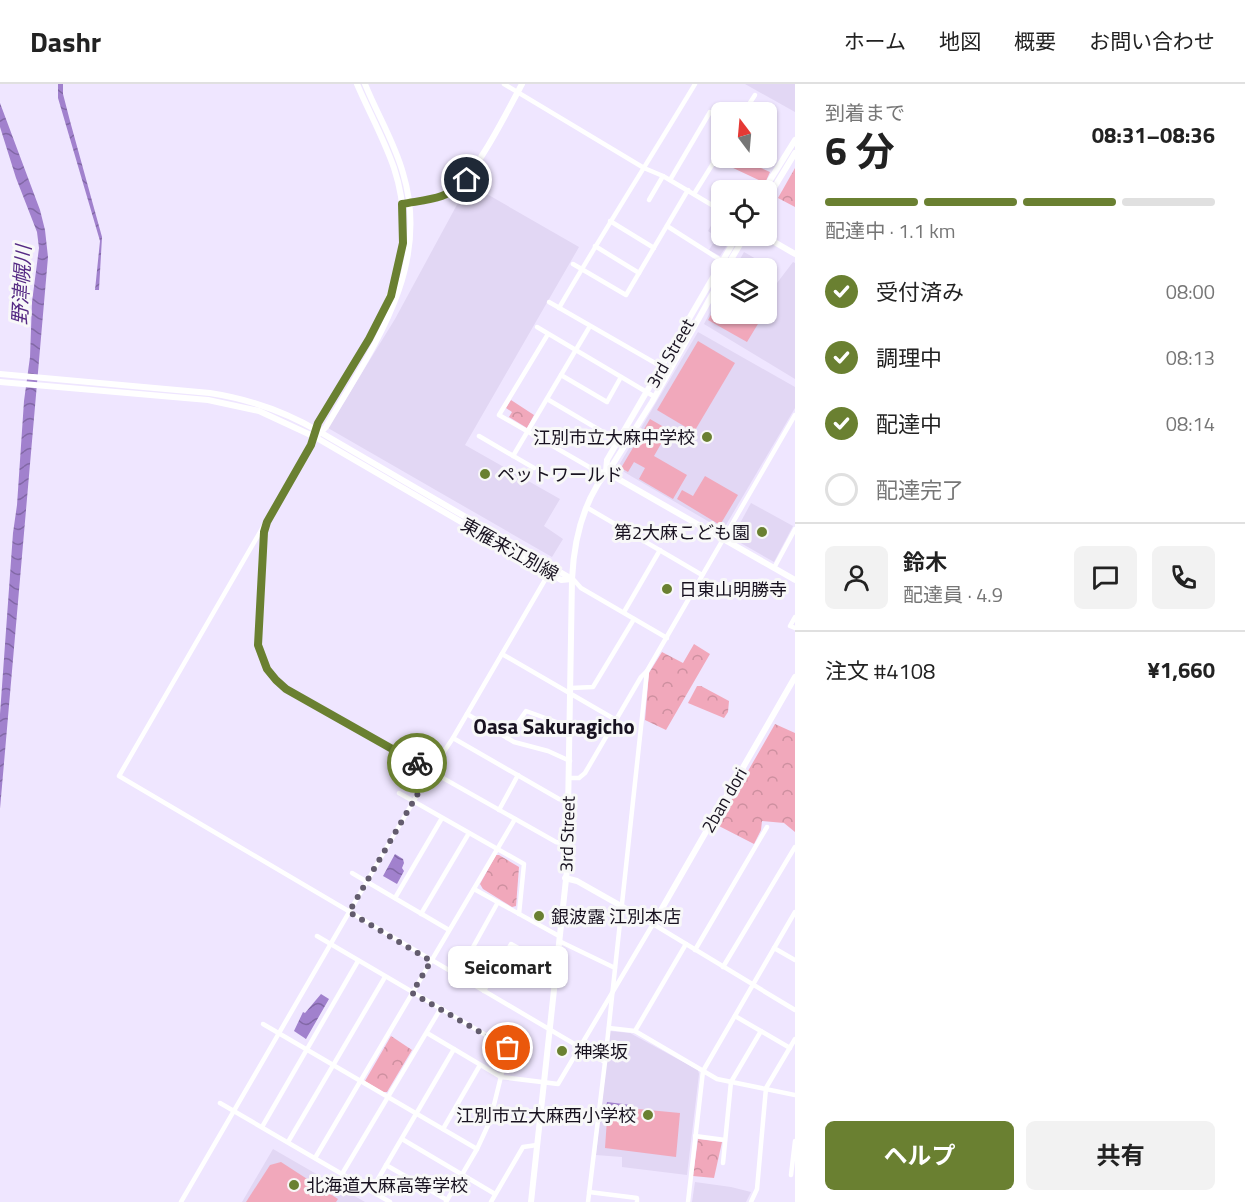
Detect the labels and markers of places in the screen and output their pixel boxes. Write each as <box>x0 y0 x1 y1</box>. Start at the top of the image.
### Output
pin <box>441 154 492 205</box>
place label: 江別市立大麻中学校 <box>533 424 695 451</box>
marker: 江別市立大麻中学校 <box>700 430 714 444</box>
place label: ペットワールド <box>497 461 623 488</box>
marker: ペットワールド <box>478 467 492 481</box>
place label: 第2大麻こども園 <box>614 519 750 546</box>
marker: 第2大麻こども園 <box>755 525 769 539</box>
place label: 日東山明勝寺 <box>679 576 787 603</box>
marker: 日東山明勝寺 <box>660 582 674 596</box>
place label: 銀波露 江別本店 <box>551 903 681 930</box>
marker: 銀波露 江別本店 <box>532 909 546 923</box>
callout: Seicomart <box>448 946 568 988</box>
pin <box>482 1022 533 1073</box>
place label: 神楽坂 <box>574 1038 628 1065</box>
marker: 神楽坂 <box>555 1044 569 1058</box>
place label: 江別市立大麻西小学校 <box>456 1102 636 1129</box>
marker: 江別市立大麻西小学校 <box>641 1108 655 1122</box>
place label: 北海道大麻高等学校 <box>306 1172 468 1199</box>
marker: 北海道大麻高等学校 <box>287 1178 301 1192</box>

